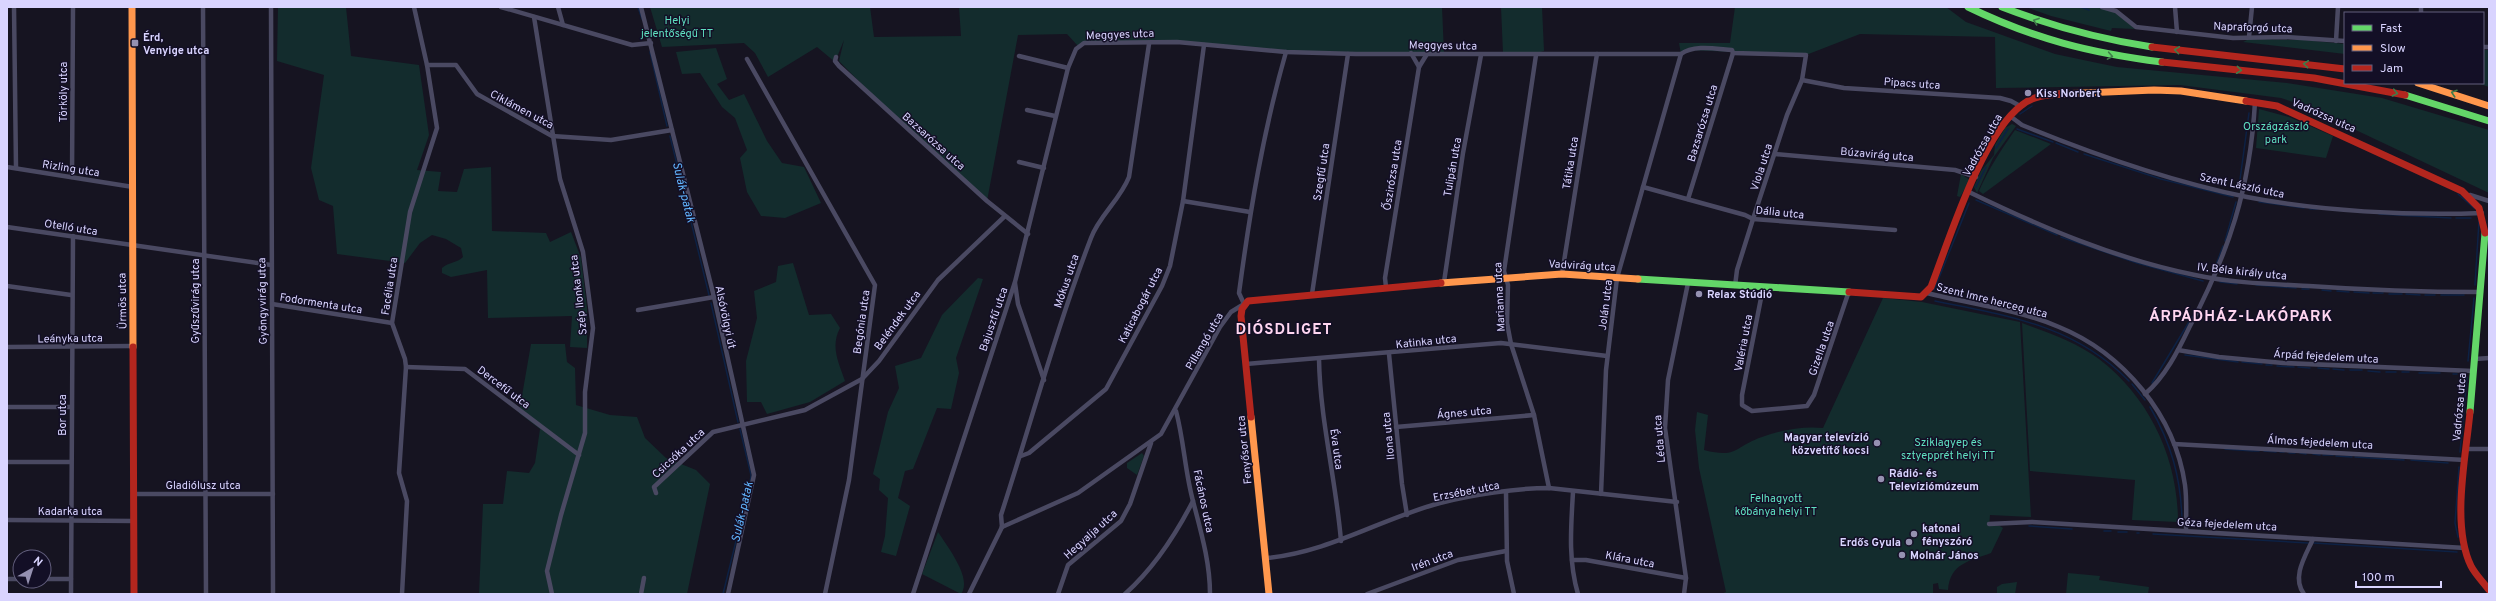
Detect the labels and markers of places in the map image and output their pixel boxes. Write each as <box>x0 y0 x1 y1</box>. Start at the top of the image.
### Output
place label: Érd, Venyige utca <box>143 30 209 58</box>
marker: Érd, Venyige utca <box>130 38 140 48</box>
place label: Kiss Norbert <box>2036 87 2101 101</box>
marker: Kiss Norbert <box>2023 88 2033 98</box>
place label: Relax Stúdió <box>1707 288 1772 302</box>
marker: Relax Stúdió <box>1694 289 1704 299</box>
place label: Magyar televízió közvetítő kocsi <box>1784 431 1869 458</box>
marker: Magyar televízió közvetítő kocsi <box>1872 438 1882 448</box>
place label: Rádió- és Televíziómúzeum <box>1889 467 1979 494</box>
marker: Rádió- és Televíziómúzeum <box>1876 474 1886 484</box>
place label: katonai fényszóró <box>1922 522 1972 549</box>
marker: katonai fényszóró <box>1909 529 1919 539</box>
place label: Erdős Gyula <box>1840 536 1901 550</box>
marker: Erdős Gyula <box>1904 537 1914 547</box>
place label: Molnár János <box>1910 549 1979 563</box>
marker: Molnár János <box>1897 550 1907 560</box>

